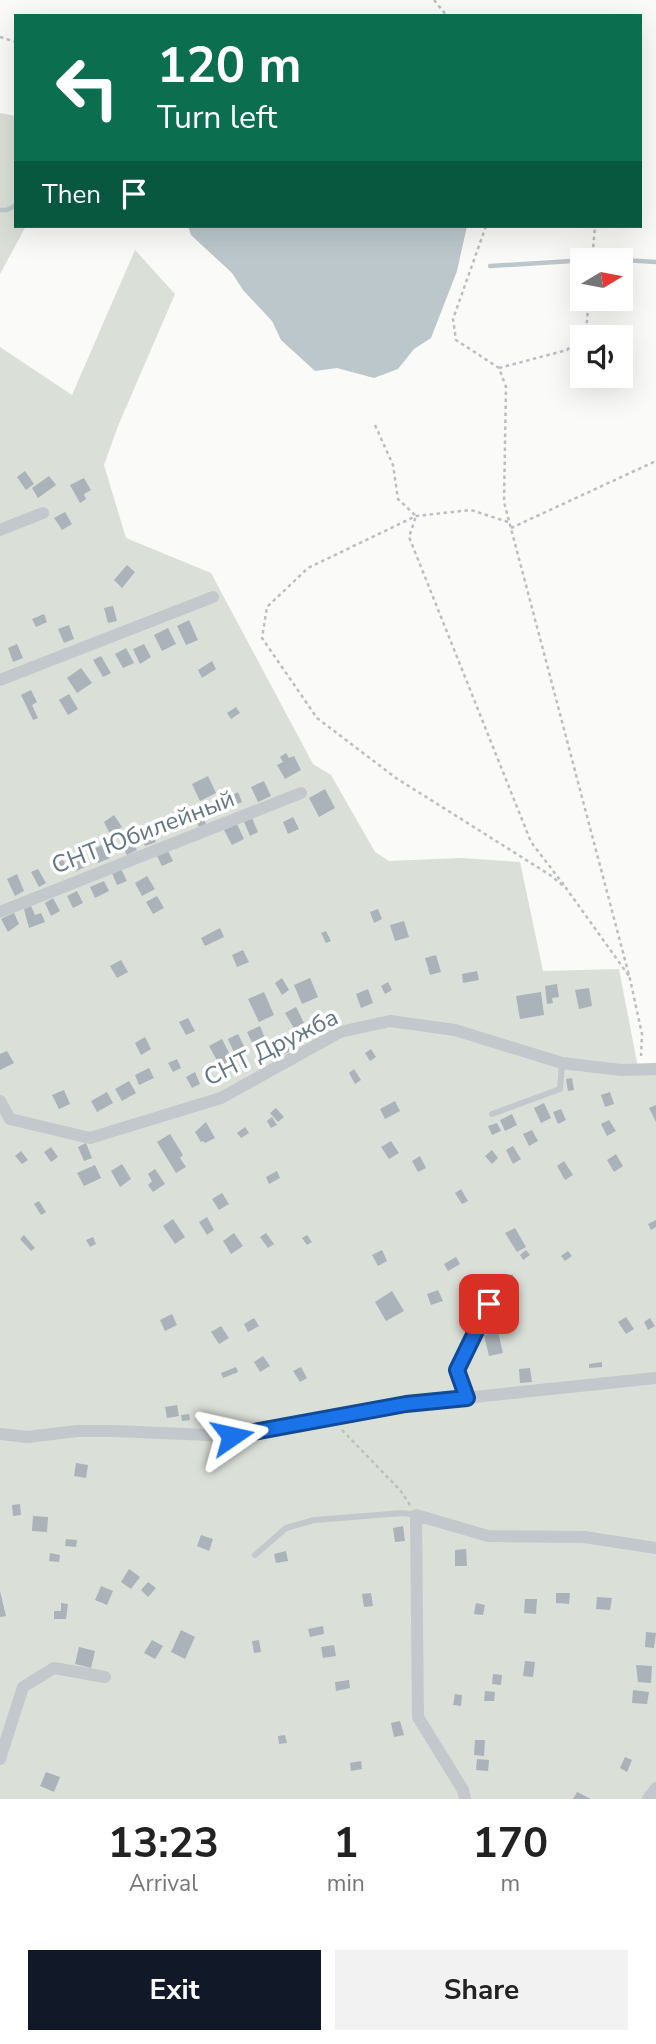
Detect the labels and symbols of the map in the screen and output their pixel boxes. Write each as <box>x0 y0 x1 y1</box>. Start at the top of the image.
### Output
north arrow <box>570 248 634 312</box>
street label: СНТ Юбилейный <box>47 782 239 882</box>
street label: СНТ Дружба <box>199 1001 343 1093</box>
pin <box>459 1274 519 1334</box>
position arrow <box>195 1399 269 1473</box>

